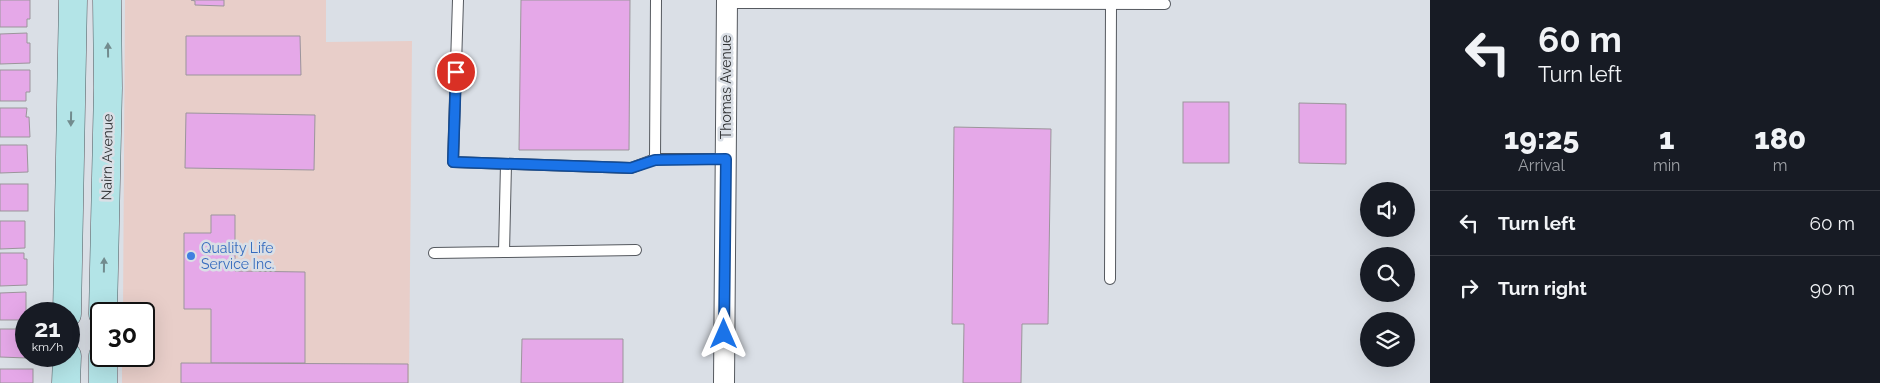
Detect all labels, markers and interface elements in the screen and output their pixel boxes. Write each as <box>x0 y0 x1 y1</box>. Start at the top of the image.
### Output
text: 60 m <box>1538 19 1622 60</box>
icon: left <box>1455 20 1520 85</box>
street label: Thomas Avenue <box>718 35 734 139</box>
one-way arrow <box>103 42 111 58</box>
pin <box>435 51 477 93</box>
icon: arrive <box>442 58 470 86</box>
text: Turn left <box>1538 61 1622 87</box>
one-way arrow <box>67 111 75 127</box>
street label: Nairn Avenue <box>98 113 116 201</box>
text: 19:25 <box>1504 121 1579 156</box>
text: 1 <box>1659 121 1674 156</box>
text: 180 <box>1754 121 1806 156</box>
text: Arrival <box>1518 156 1565 175</box>
text: min <box>1653 156 1680 175</box>
text: m <box>1773 156 1788 175</box>
map controls <box>1360 182 1415 367</box>
button: sound <box>1360 182 1415 237</box>
icon: left <box>1455 209 1483 237</box>
text: Turn left <box>1498 212 1575 234</box>
text: 60 m <box>1810 212 1855 234</box>
place label: Quality Life Service Inc. <box>201 240 275 272</box>
button: search <box>1360 247 1415 302</box>
marker: Quality Life Service Inc. <box>185 250 197 262</box>
one-way arrow <box>101 257 109 273</box>
icon: right <box>1455 274 1483 302</box>
text: Turn right <box>1498 277 1587 299</box>
text: 90 m <box>1810 277 1855 299</box>
speed limit sign: 30 <box>90 302 155 367</box>
position arrow <box>697 307 749 359</box>
button: layers <box>1360 312 1415 367</box>
text: 21 <box>34 313 61 343</box>
text: km/h <box>32 340 63 354</box>

